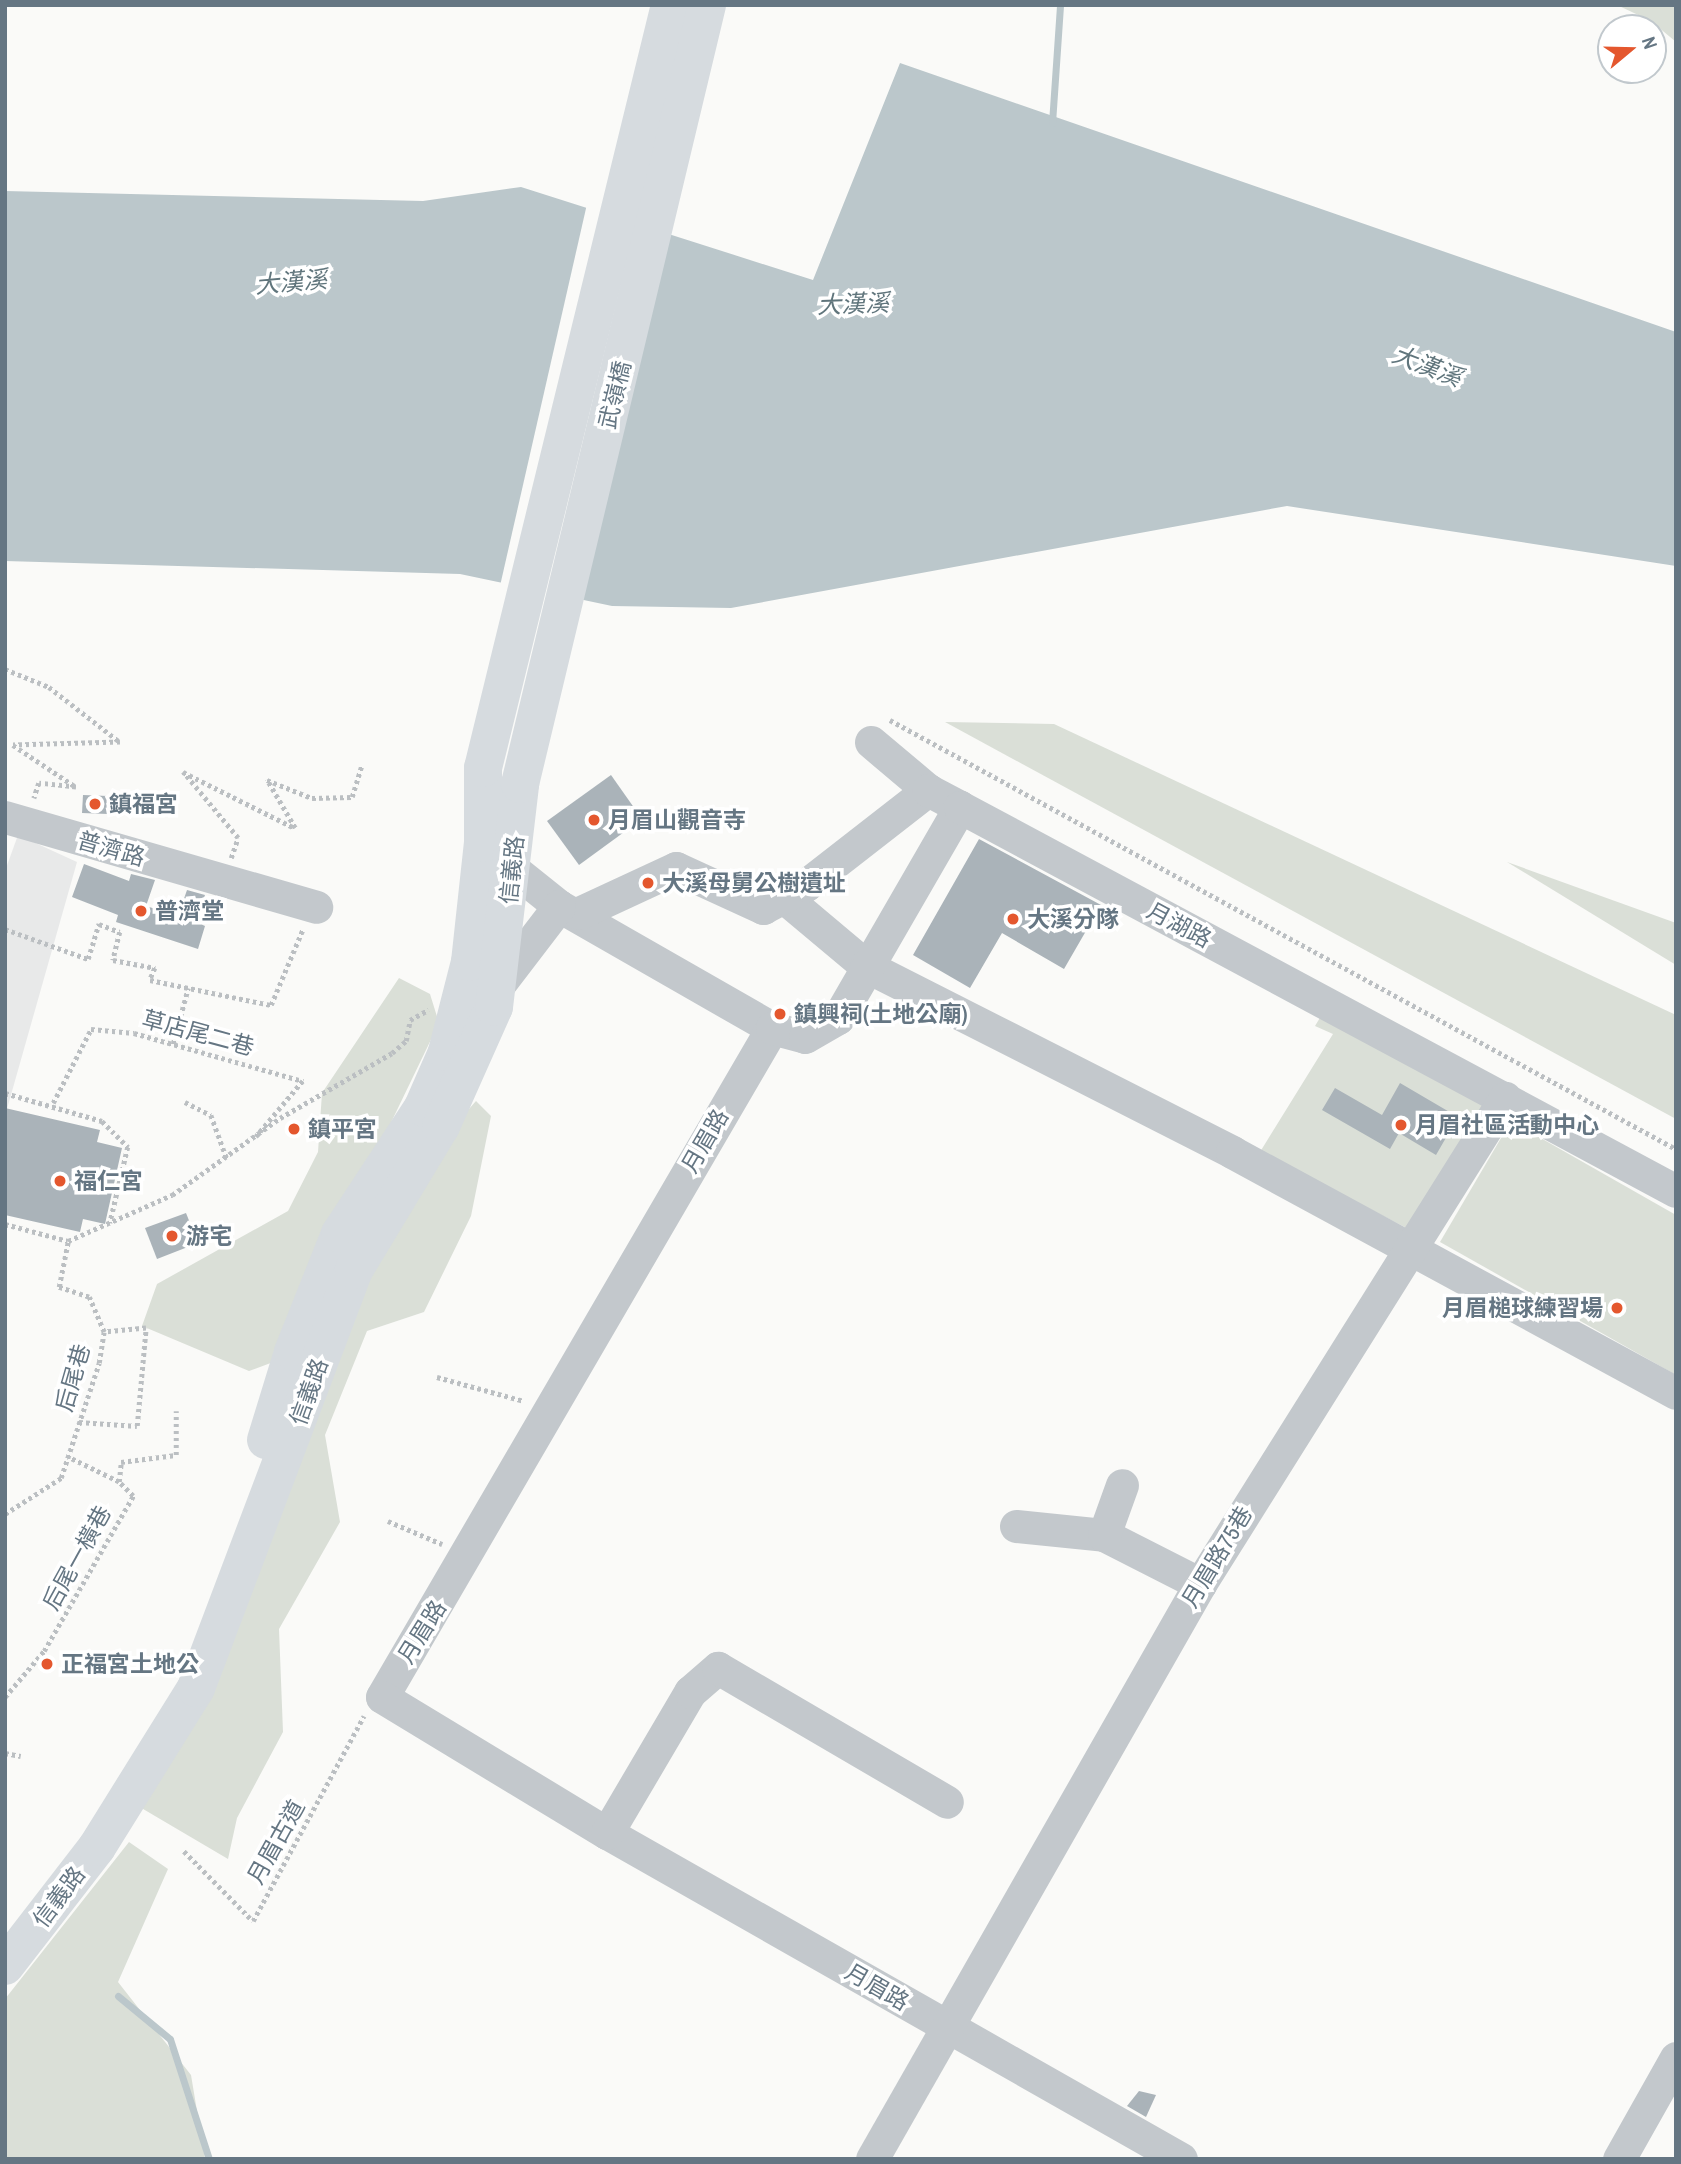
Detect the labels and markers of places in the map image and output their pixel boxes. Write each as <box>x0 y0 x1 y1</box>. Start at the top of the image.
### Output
place label: 鎮福宮 <box>109 790 178 818</box>
marker: 鎮福宮 <box>87 796 103 812</box>
place label: 月眉山觀音寺 <box>608 806 746 834</box>
marker: 月眉山觀音寺 <box>586 812 602 828</box>
place label: 大溪母舅公樹遺址 <box>662 869 846 897</box>
marker: 大溪母舅公樹遺址 <box>640 875 656 891</box>
place label: 普濟堂 <box>155 897 224 925</box>
marker: 普濟堂 <box>133 903 149 919</box>
place label: 大溪分隊 <box>1027 905 1119 933</box>
marker: 大溪分隊 <box>1005 911 1021 927</box>
place label: 鎮興祠(土地公廟) <box>794 1000 968 1028</box>
marker: 鎮興祠(土地公廟) <box>772 1006 788 1022</box>
place label: 月眉社區活動中心 <box>1415 1111 1599 1139</box>
place label: 鎮平宮 <box>308 1115 377 1143</box>
marker: 月眉社區活動中心 <box>1393 1117 1409 1133</box>
marker: 鎮平宮 <box>286 1121 302 1137</box>
place label: 福仁宮 <box>74 1167 143 1195</box>
marker: 福仁宮 <box>52 1173 68 1189</box>
place label: 游宅 <box>186 1222 232 1250</box>
marker: 游宅 <box>164 1228 180 1244</box>
place label: 月眉槌球練習場 <box>1442 1294 1603 1322</box>
marker: 月眉槌球練習場 <box>1609 1300 1625 1316</box>
place label: 正福宮土地公 <box>61 1650 199 1678</box>
marker: 正福宮土地公 <box>39 1656 55 1672</box>

